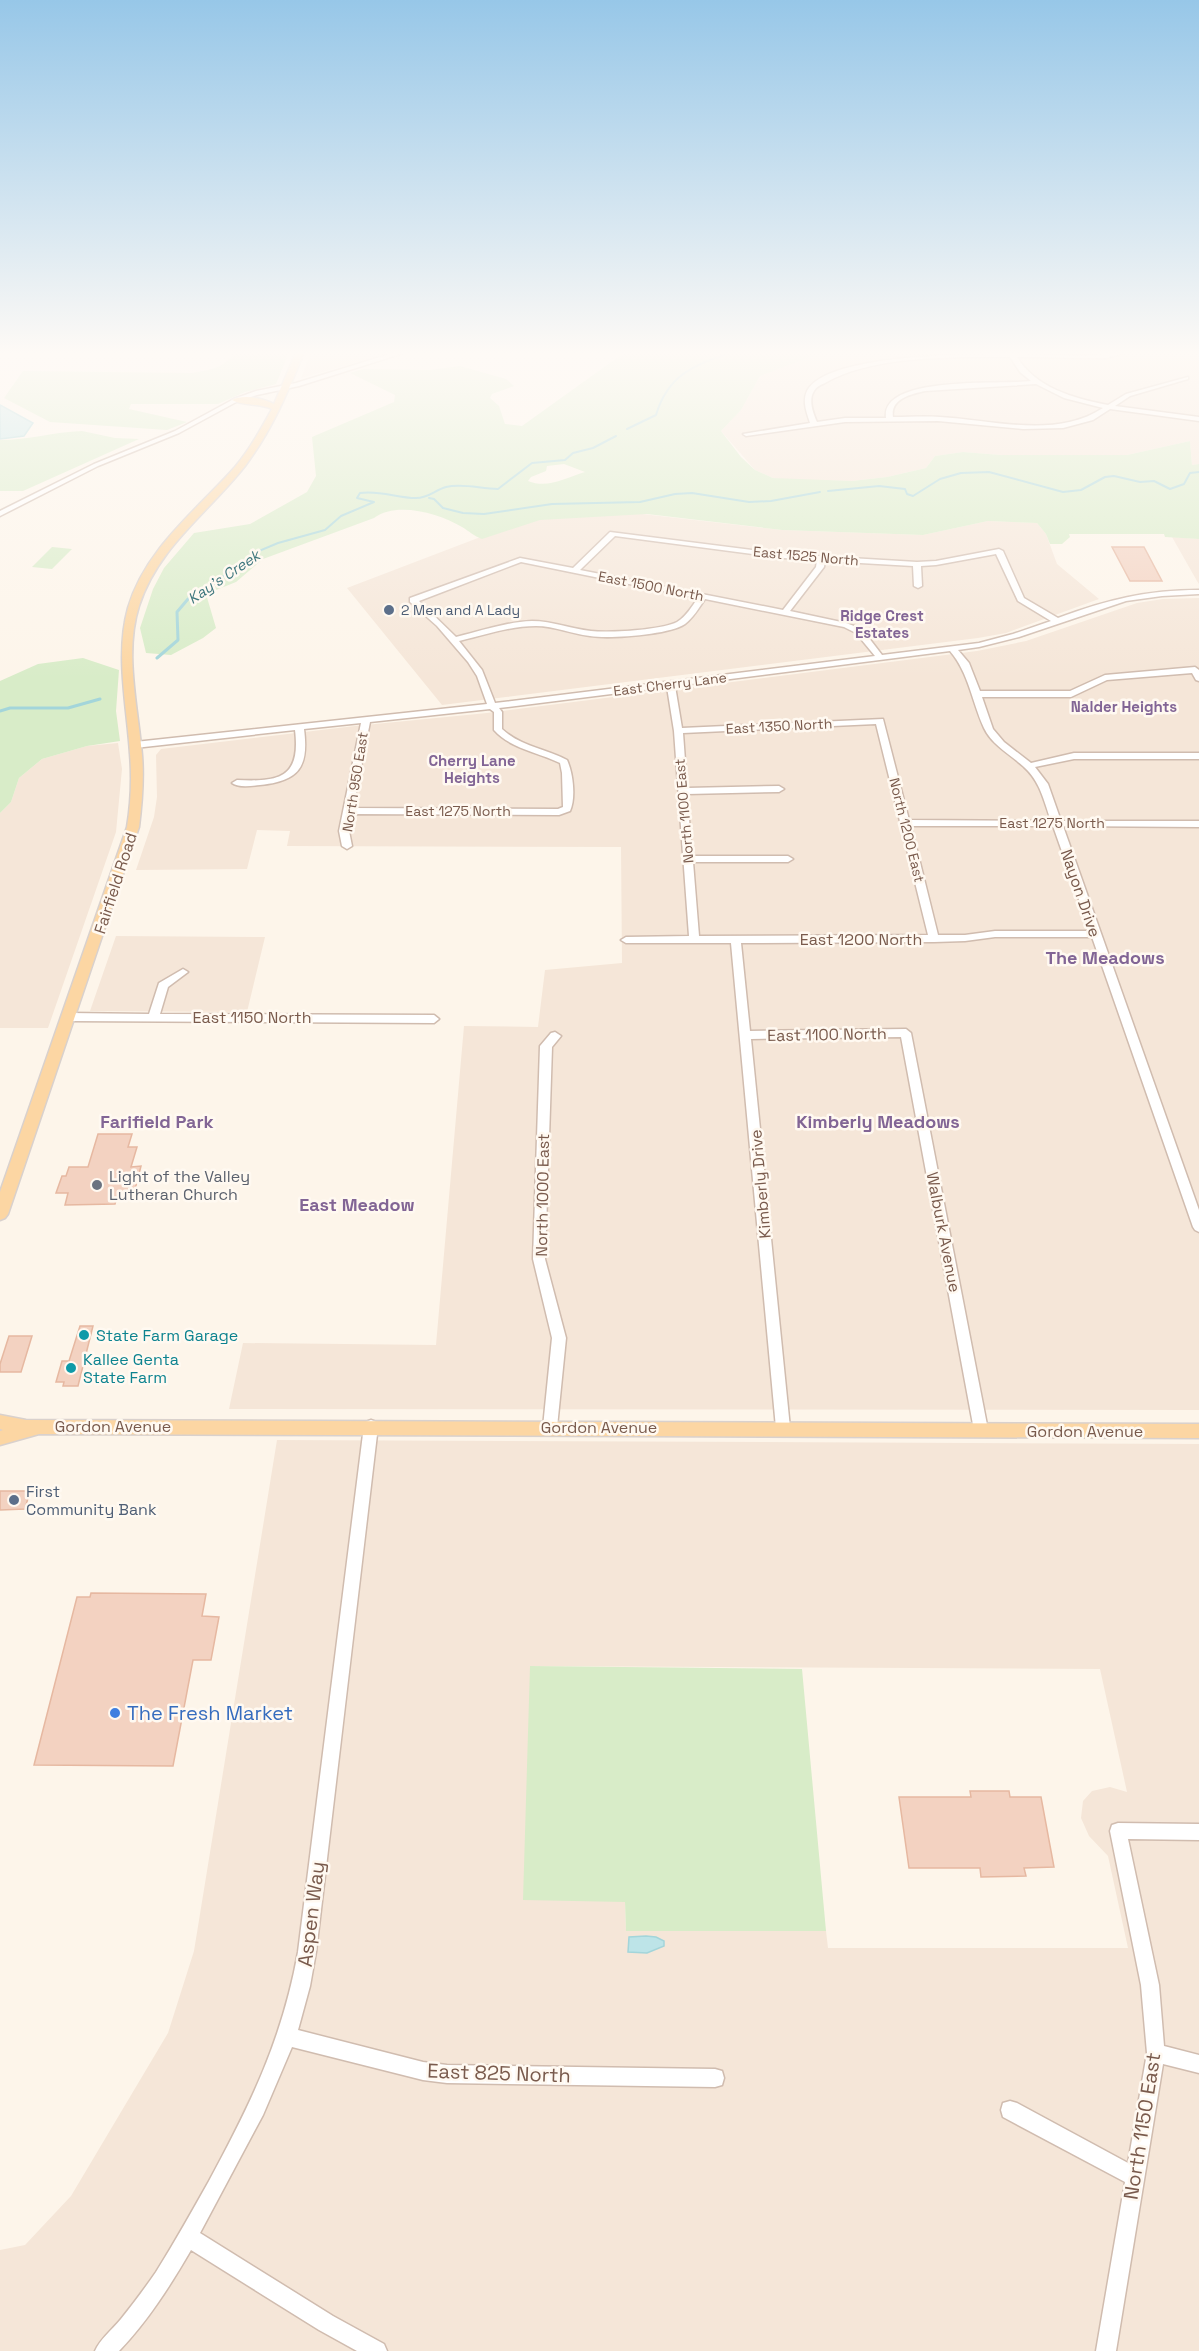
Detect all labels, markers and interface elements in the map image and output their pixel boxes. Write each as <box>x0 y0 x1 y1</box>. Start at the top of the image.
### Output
street label: East 1525 North <box>752 542 860 570</box>
water label: Kay's Creek <box>184 544 265 608</box>
street label: East 1500 North <box>597 567 705 605</box>
place label: 2 Men and A Lady <box>401 601 520 619</box>
marker: 2 Men and A Lady <box>382 603 396 617</box>
district label: Ridge Crest Estates <box>840 606 924 642</box>
street label: East Cherry Lane <box>612 668 728 700</box>
district label: Nalder Heights <box>1071 697 1177 716</box>
street label: East 1350 North <box>725 714 833 738</box>
street label: North 950 East <box>338 731 372 833</box>
district label: Cherry Lane Heights <box>428 751 516 787</box>
street label: North 1100 East <box>670 758 698 864</box>
street label: North 1200 East <box>885 776 929 884</box>
street label: East 1275 North <box>405 802 511 820</box>
street label: East 1275 North <box>999 814 1105 832</box>
street label: Fairfield Road <box>89 830 142 937</box>
street label: Nayon Drive <box>1056 846 1105 940</box>
street label: East 1200 North <box>800 929 922 950</box>
district label: The Meadows <box>1045 946 1165 969</box>
street label: East 1150 North <box>193 1007 311 1028</box>
street label: East 1100 North <box>767 1023 887 1046</box>
district label: Farifield Park <box>100 1110 214 1133</box>
district label: Kimberly Meadows <box>796 1110 960 1133</box>
street label: Kimberly Drive <box>745 1129 776 1239</box>
street label: North 1000 East <box>531 1133 554 1257</box>
place label: Light of the Valley Lutheran Church <box>109 1166 250 1205</box>
street label: Walburk Avenue <box>922 1170 965 1294</box>
marker: Light of the Valley Lutheran Church <box>90 1178 104 1192</box>
district label: East Meadow <box>299 1193 415 1216</box>
place label: State Farm Garage <box>96 1325 238 1346</box>
marker: State Farm Garage <box>77 1328 91 1342</box>
place label: Kallee Genta State Farm <box>83 1349 179 1388</box>
marker: Kallee Genta State Farm <box>64 1361 78 1375</box>
street label: Gordon Avenue <box>55 1416 171 1437</box>
street label: Gordon Avenue <box>541 1417 657 1438</box>
street label: Gordon Avenue <box>1027 1421 1143 1442</box>
place label: First Community Bank <box>26 1481 157 1520</box>
marker: First Community Bank <box>7 1493 21 1507</box>
place label: The Fresh Market <box>127 1700 293 1726</box>
marker: The Fresh Market <box>108 1706 122 1720</box>
street label: Aspen Way <box>292 1860 330 1968</box>
street label: North 1150 East <box>1118 2051 1166 2201</box>
street label: East 825 North <box>427 2058 571 2088</box>

